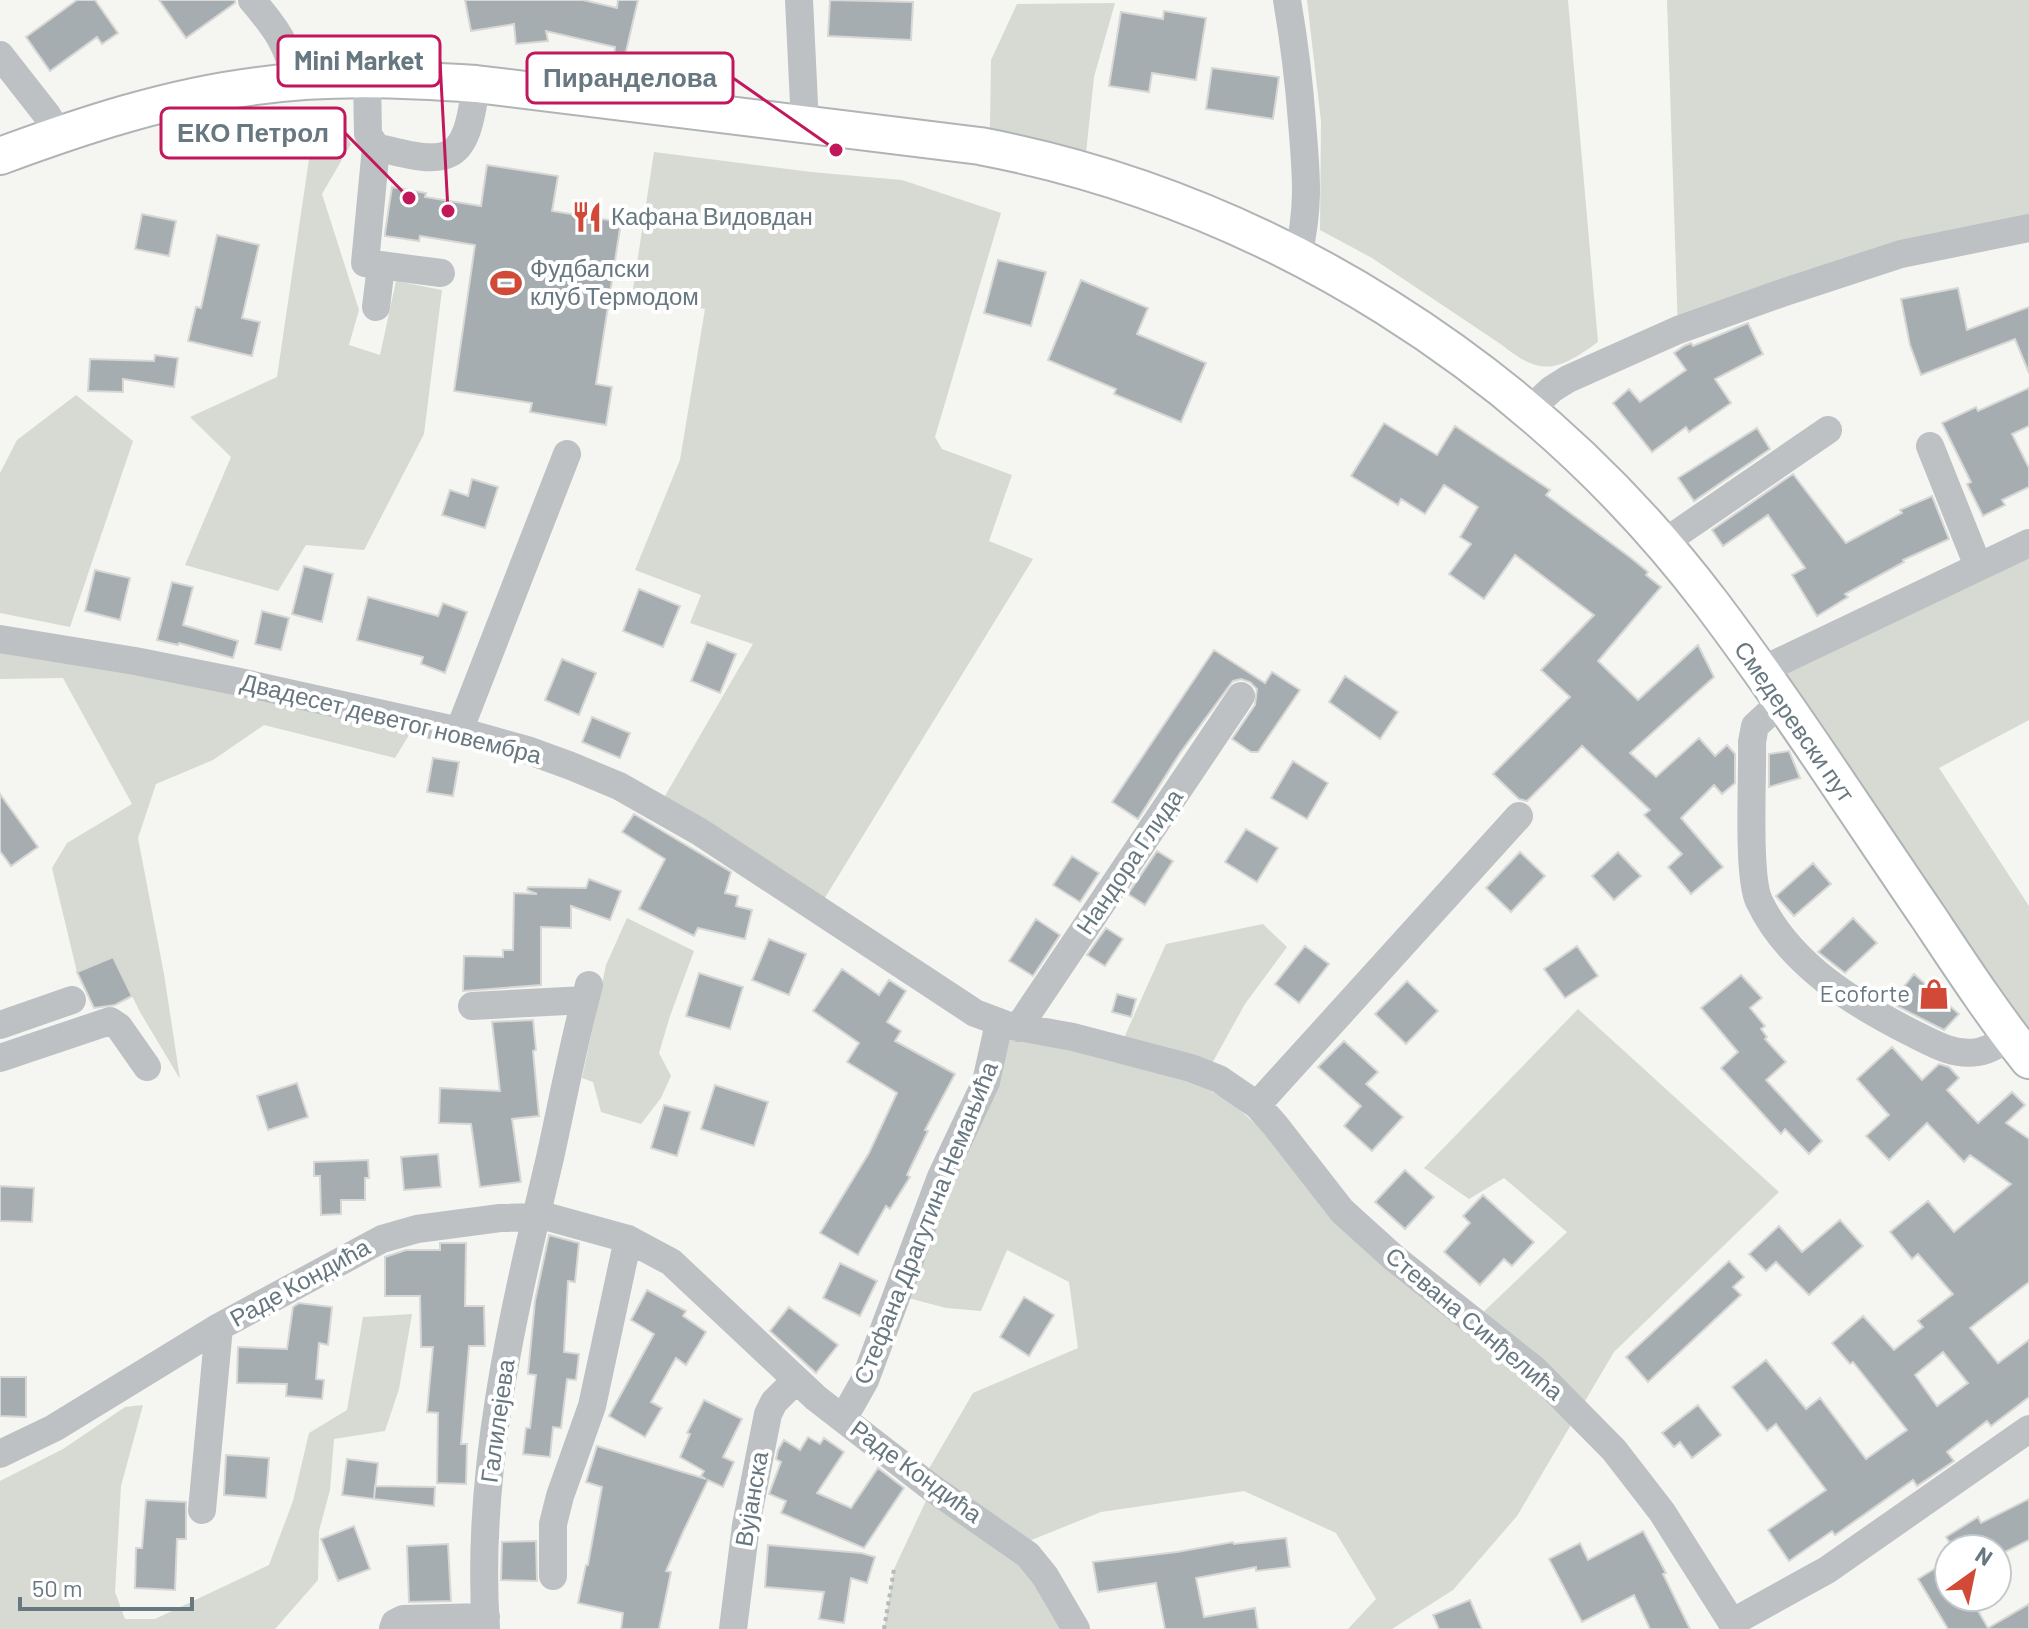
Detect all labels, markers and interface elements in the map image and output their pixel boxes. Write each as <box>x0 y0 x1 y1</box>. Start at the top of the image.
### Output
callout: Mini Market <box>278 36 440 86</box>
text: Mini Market <box>294 44 424 75</box>
callout: Пиранделова <box>527 53 733 103</box>
text: Пиранделова <box>543 61 717 92</box>
callout: ЕКО Петрол <box>161 108 345 158</box>
text: ЕКО Петрол <box>177 116 329 147</box>
restaurant icon: Кафана Видовдан <box>570 200 604 234</box>
place label: Кафана Видовдан <box>611 201 813 230</box>
place label: Фудбалски клуб Термодом <box>530 253 699 310</box>
sports icon: Фудбалски клуб Термодом <box>489 266 523 300</box>
street label: Смедеревски пут <box>1729 635 1862 807</box>
street label: Двадесет деветог новембра <box>238 666 545 769</box>
street label: Нандора Глида <box>1069 782 1188 939</box>
shop icon: Ecoforte <box>1917 977 1951 1011</box>
place label: Ecoforte <box>1819 978 1910 1007</box>
street label: Стефана Драгутина Немањића <box>846 1056 1003 1388</box>
street label: Раде Кондића <box>224 1231 375 1332</box>
street label: Стевана Синђелића <box>1380 1240 1570 1406</box>
street label: Галилејева <box>474 1357 520 1484</box>
street label: Раде Кондића <box>845 1413 989 1529</box>
street label: Вујанска <box>728 1448 773 1549</box>
north arrow <box>1933 1533 2013 1613</box>
text: N <box>1971 1540 1998 1570</box>
scale bar <box>20 1561 192 1611</box>
text: 50 m <box>32 1573 83 1602</box>

